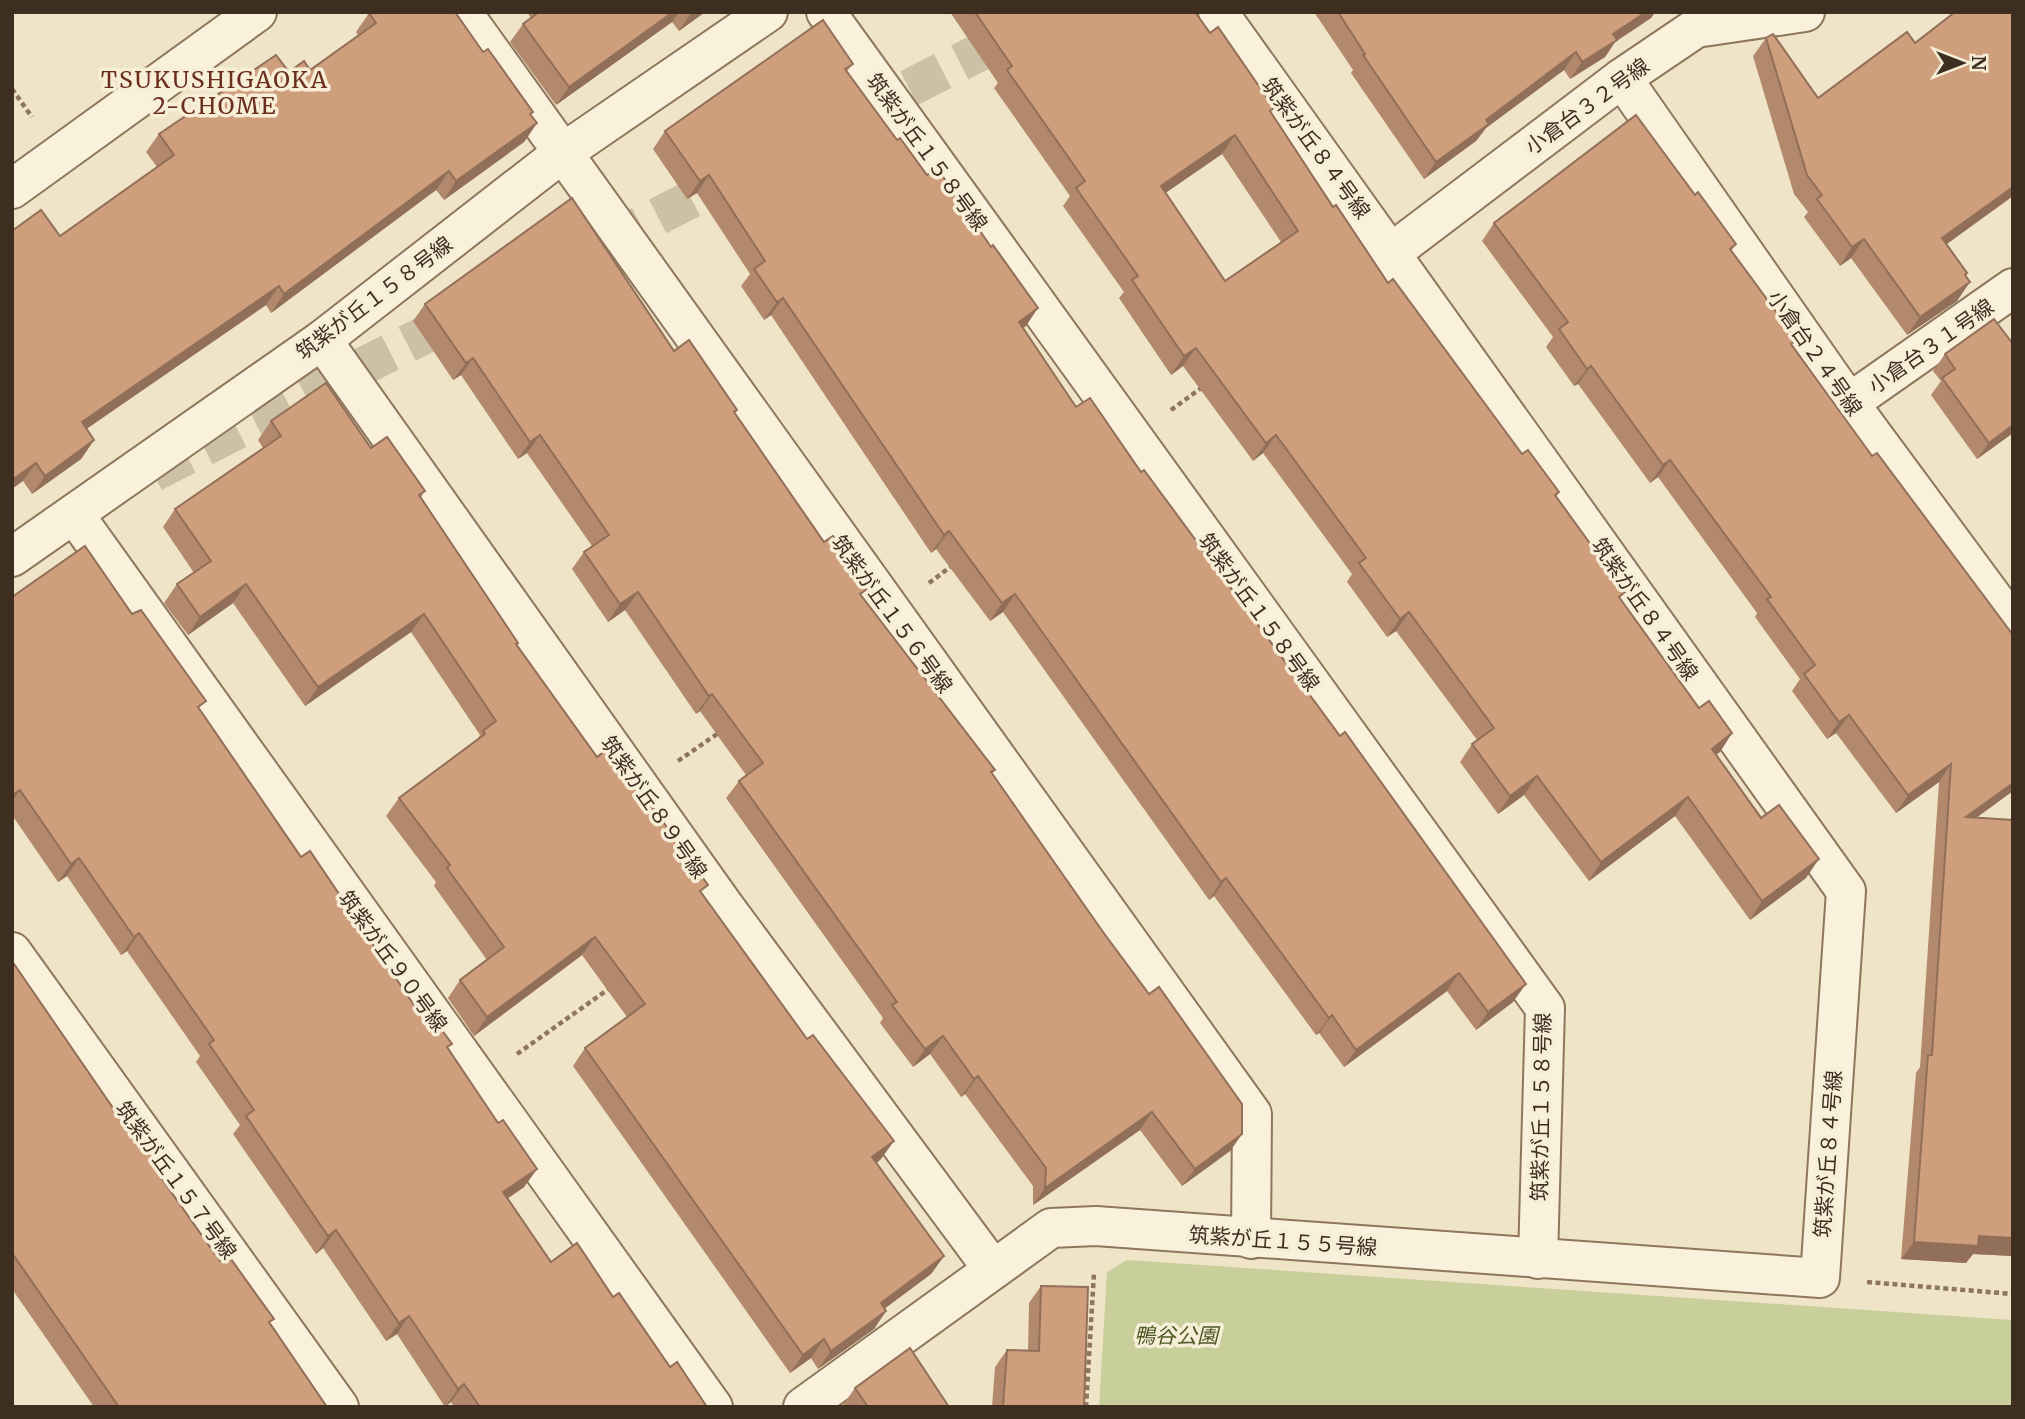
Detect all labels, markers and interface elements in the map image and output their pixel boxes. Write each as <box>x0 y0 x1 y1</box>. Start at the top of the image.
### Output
north arrow <box>1927 28 1997 98</box>
street label: 小倉台３２号線 <box>1520 52 1654 160</box>
text: N <box>1967 55 1991 71</box>
district label: TSUKUSHIGAOKA 2-CHOME <box>101 65 329 120</box>
street label: 筑紫が丘１５８号線 <box>861 68 993 236</box>
street label: 筑紫が丘８４号線 <box>1256 72 1376 224</box>
street label: 筑紫が丘１５８号線 <box>290 230 458 366</box>
street label: 小倉台２４号線 <box>1762 285 1868 421</box>
street label: 小倉台３１号線 <box>1863 293 1999 399</box>
street label: 筑紫が丘１５８号線 <box>1193 528 1325 696</box>
street label: 筑紫が丘１５６号線 <box>826 530 958 698</box>
street label: 筑紫が丘８４号線 <box>1586 532 1704 686</box>
street label: 筑紫が丘８９号線 <box>595 730 713 884</box>
street label: 筑紫が丘９０号線 <box>333 885 453 1037</box>
street label: 筑紫が丘１５８号線 <box>1526 1012 1556 1202</box>
street label: 筑紫が丘８４号線 <box>1809 1069 1847 1239</box>
street label: 筑紫が丘１５７号線 <box>110 1096 242 1264</box>
street label: 筑紫が丘１５５号線 <box>1188 1221 1378 1261</box>
park label: 鴨谷公園 <box>1134 1322 1221 1349</box>

